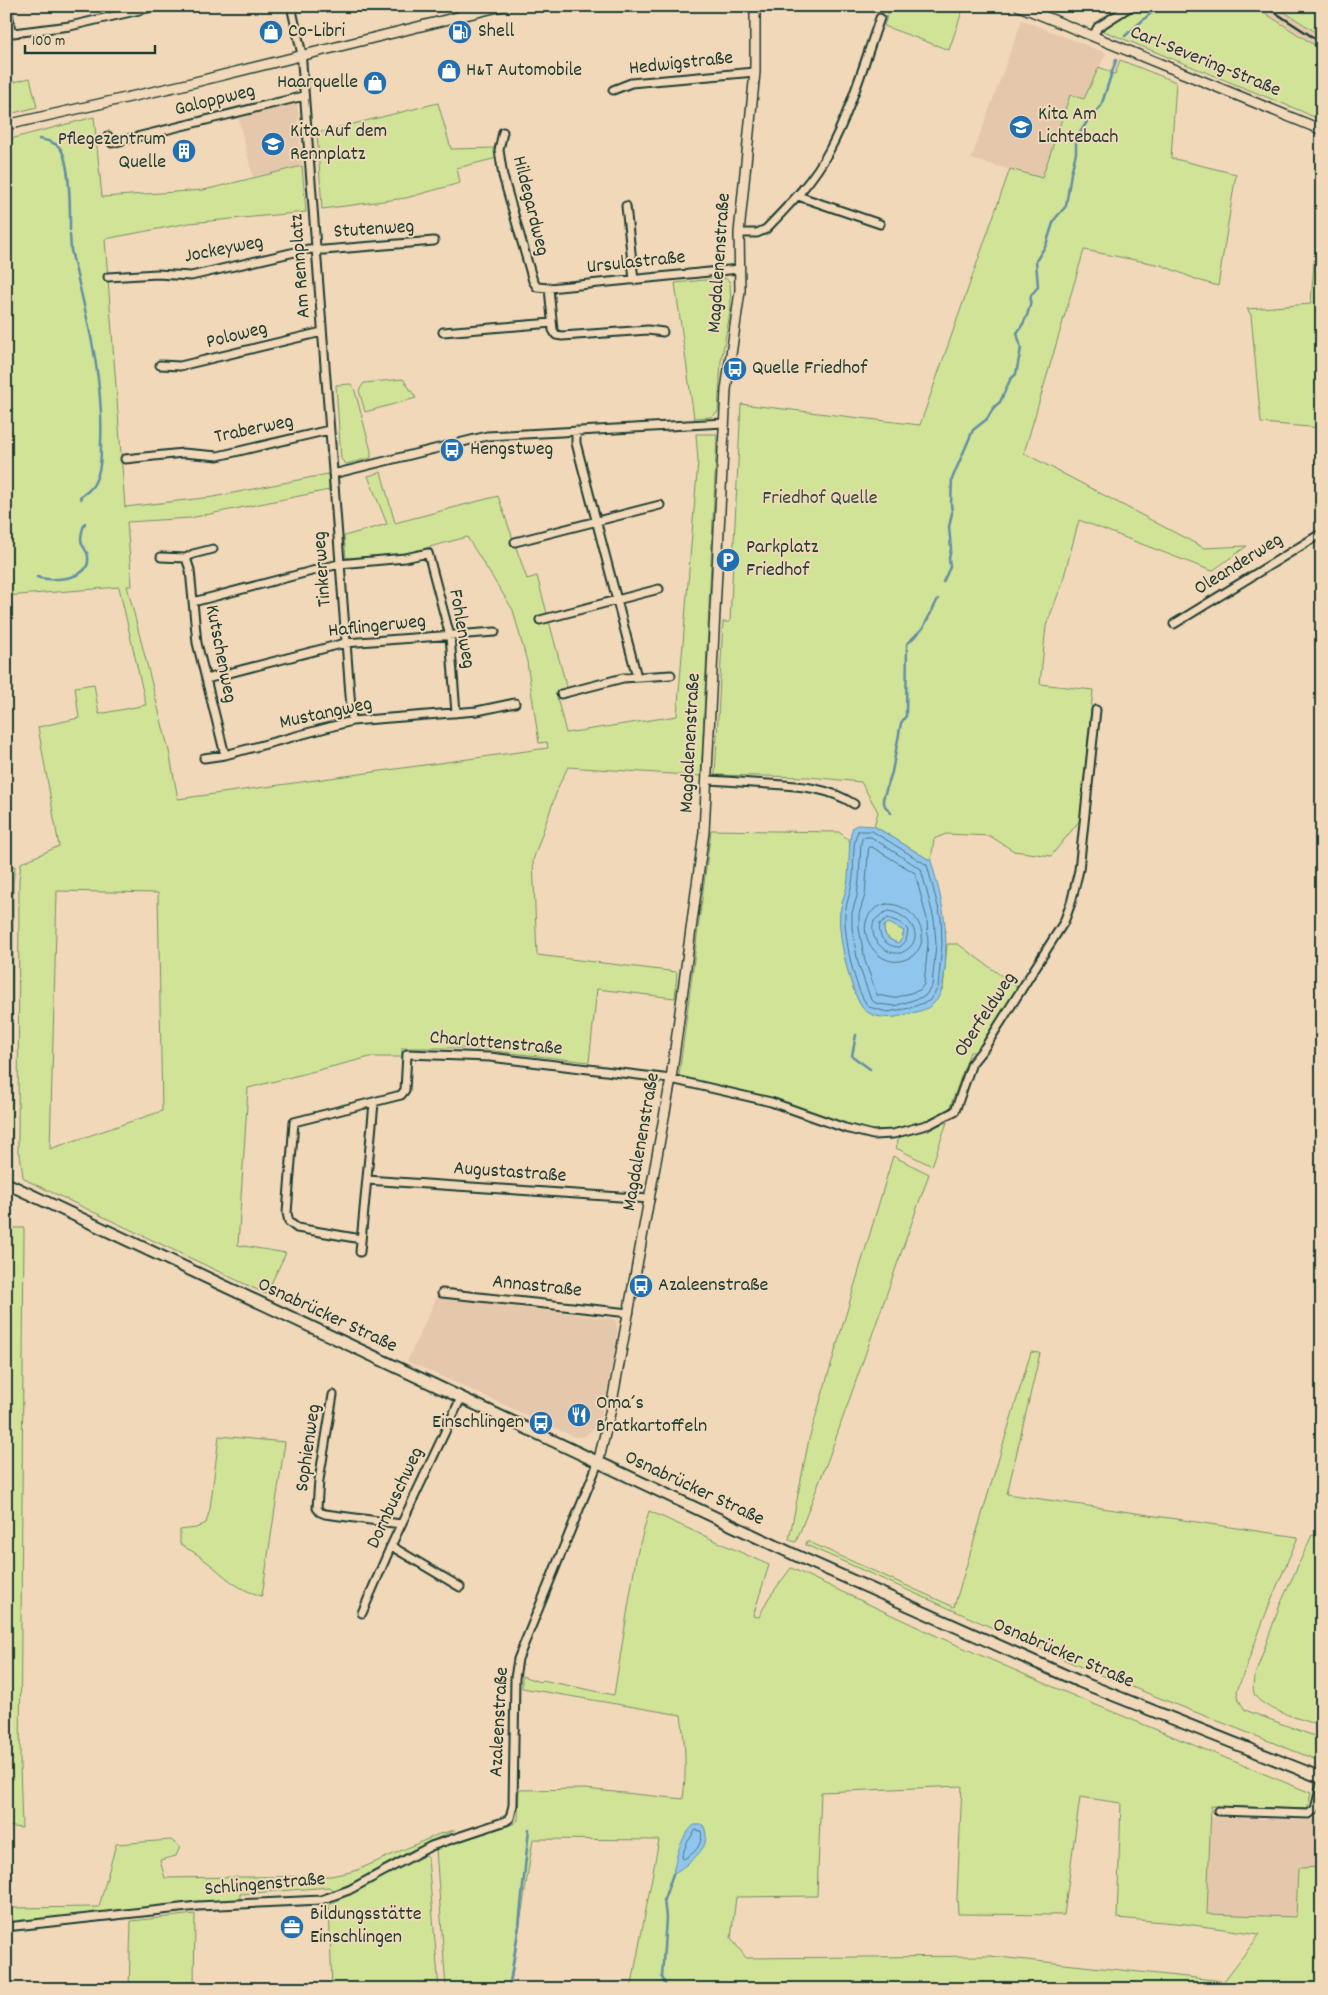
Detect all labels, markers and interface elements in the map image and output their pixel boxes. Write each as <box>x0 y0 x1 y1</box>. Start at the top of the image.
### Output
place label: Co-Libri <box>288 18 346 46</box>
place label: Shell <box>478 18 515 46</box>
shop icon: Co-Libri <box>258 19 284 45</box>
fuel station icon: Shell <box>447 19 473 45</box>
street label: Carl-Severing-Straße <box>1125 19 1285 105</box>
scale bar <box>25 22 155 54</box>
text: 100 m <box>32 31 65 53</box>
street label: Hedwigstraße <box>628 45 735 83</box>
place label: H&T Automobile <box>466 57 582 85</box>
shop icon: H&T Automobile <box>436 58 462 84</box>
place label: Haarquelle <box>277 69 358 97</box>
shop icon: Haarquelle <box>362 70 388 96</box>
street label: Galoppweg <box>172 77 258 125</box>
place label: Kita Am Lichtebach <box>1038 101 1118 152</box>
school or university icon: Kita Am Lichtebach <box>1008 114 1034 140</box>
place label: Kita Auf dem Rennplatz <box>290 118 387 169</box>
place label: Pflegezentrum Quelle <box>58 126 166 177</box>
school or university icon: Kita Auf dem Rennplatz <box>260 131 286 157</box>
building icon: Pflegezentrum Quelle <box>171 138 197 164</box>
street label: Hildegardweg <box>504 153 556 259</box>
street label: Magdalenenstraße <box>701 192 739 334</box>
street label: Am Rennplatz <box>283 212 319 319</box>
street label: Stutenweg <box>333 213 415 247</box>
street label: Jockeyweg <box>182 229 266 271</box>
street label: Ursulastraße <box>585 244 687 282</box>
street label: Poloweg <box>203 315 271 357</box>
place label: Quelle Friedhof <box>752 355 868 383</box>
bus stop icon: Quelle Friedhof <box>722 356 748 382</box>
street label: Traberweg <box>212 408 296 452</box>
place label: Hengstweg <box>470 436 553 464</box>
bus stop icon: Hengstweg <box>439 437 465 463</box>
park label: Friedhof Quelle <box>762 485 878 513</box>
street label: Oleanderweg <box>1189 527 1289 603</box>
street label: Tinkerweg <box>306 530 340 608</box>
place label: Parkplatz Friedhof <box>746 534 819 585</box>
parking icon: Parkplatz Friedhof <box>715 547 741 573</box>
street label: Fohlenweg <box>440 587 482 671</box>
street label: Kutschenweg <box>197 603 243 705</box>
street label: Haflingerweg <box>327 608 427 646</box>
street label: Magdalenenstraße <box>673 672 709 814</box>
street label: Mustangweg <box>277 691 375 737</box>
street label: Oberfeldweg <box>948 967 1024 1063</box>
street label: Charlottenstraße <box>428 1024 564 1064</box>
street label: Magdalenenstraße <box>616 1070 668 1214</box>
street label: Augustastraße <box>453 1155 568 1191</box>
street label: Annastraße <box>491 1268 583 1306</box>
street label: Osnabrücker Straße <box>252 1271 402 1361</box>
place label: Azaleenstraße <box>658 1272 769 1300</box>
bus stop icon: Azaleenstraße <box>628 1273 654 1299</box>
place label: Oma´s Bratkartoffeln <box>596 1390 707 1441</box>
street label: Sophienweg <box>289 1402 329 1494</box>
restaurant icon: Oma´s Bratkartoffeln <box>566 1402 592 1428</box>
place label: Einschlingen <box>432 1409 524 1437</box>
bus stop icon: Einschlingen <box>528 1410 554 1436</box>
street label: Dornbuschweg <box>360 1443 432 1553</box>
street label: Osnabrücker Straße <box>619 1444 769 1534</box>
street label: Osnabrücker Straße <box>988 1612 1138 1697</box>
street label: Azaleenstraße <box>483 1666 517 1778</box>
street label: Schlingenstraße <box>203 1866 327 1904</box>
place label: Bildungsstätte Einschlingen <box>310 1901 422 1952</box>
office icon: Bildungsstätte Einschlingen <box>279 1914 305 1940</box>

